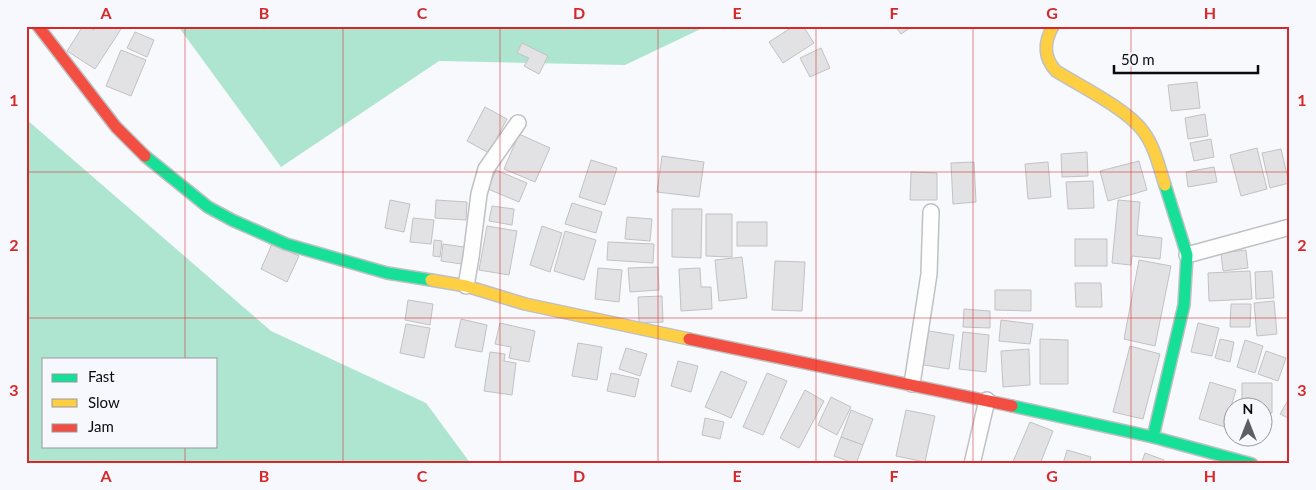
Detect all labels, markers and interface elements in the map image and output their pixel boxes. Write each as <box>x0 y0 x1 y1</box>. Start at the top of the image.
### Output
text: A <box>99 3 112 22</box>
text: B <box>259 3 269 22</box>
text: C <box>417 3 428 22</box>
text: D <box>573 3 585 22</box>
text: E <box>732 3 742 22</box>
text: F <box>889 3 899 22</box>
text: G <box>1046 3 1058 22</box>
text: H <box>1204 3 1216 22</box>
scale bar <box>1114 42 1257 74</box>
text: 50 m <box>1121 50 1155 68</box>
text: 1 <box>9 90 19 109</box>
text: 1 <box>1297 90 1307 109</box>
text: 2 <box>9 235 19 254</box>
text: 2 <box>1297 235 1307 254</box>
legend <box>42 358 218 448</box>
text: Fast <box>88 367 115 385</box>
text: 3 <box>9 380 19 399</box>
text: 3 <box>1297 380 1307 399</box>
text: Slow <box>88 393 120 411</box>
north arrow <box>1224 398 1274 448</box>
text: N <box>1243 400 1253 417</box>
text: Jam <box>88 417 114 435</box>
text: A <box>99 466 112 485</box>
text: B <box>259 466 269 485</box>
text: C <box>417 466 428 485</box>
text: D <box>573 466 585 485</box>
text: E <box>732 466 742 485</box>
text: F <box>889 466 899 485</box>
text: G <box>1046 466 1058 485</box>
text: H <box>1204 466 1216 485</box>

